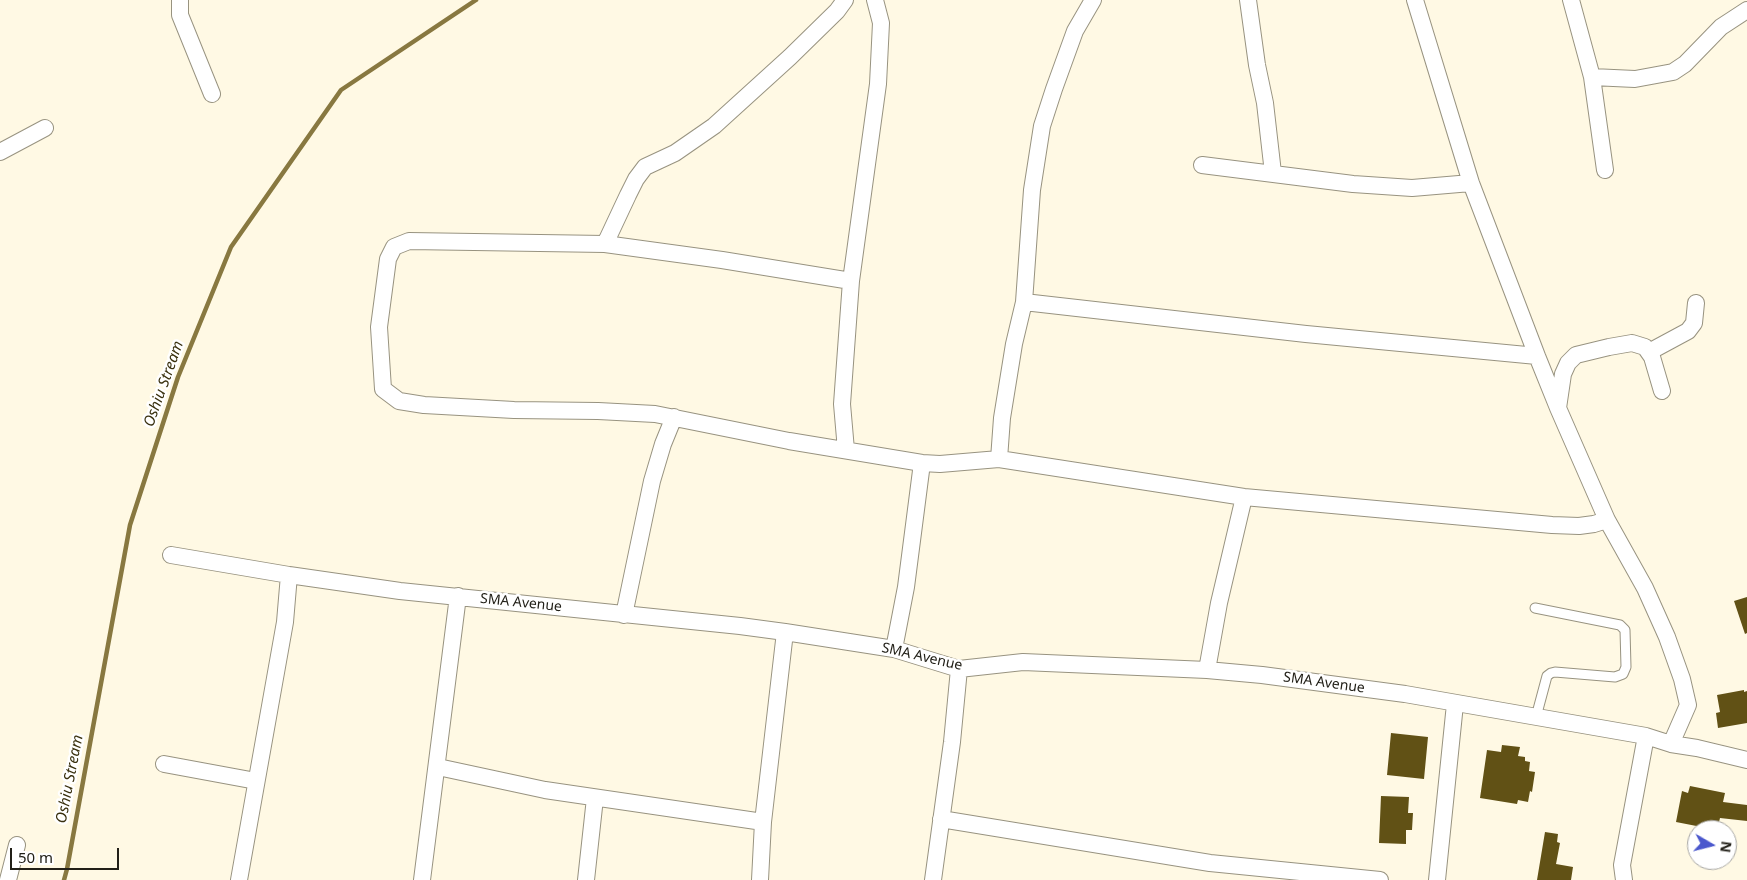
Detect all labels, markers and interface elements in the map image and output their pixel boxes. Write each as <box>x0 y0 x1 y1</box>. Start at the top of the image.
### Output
water label: Oshiu Stream <box>140 339 188 429</box>
street label: SMA Avenue <box>479 590 563 616</box>
street label: SMA Avenue <box>880 640 964 674</box>
street label: SMA Avenue <box>1282 669 1366 697</box>
water label: Oshiu Stream <box>53 733 87 825</box>
north arrow <box>1687 820 1737 870</box>
scale bar <box>12 838 121 870</box>
text: N <box>1716 840 1737 854</box>
text: 50 m <box>18 847 53 867</box>

